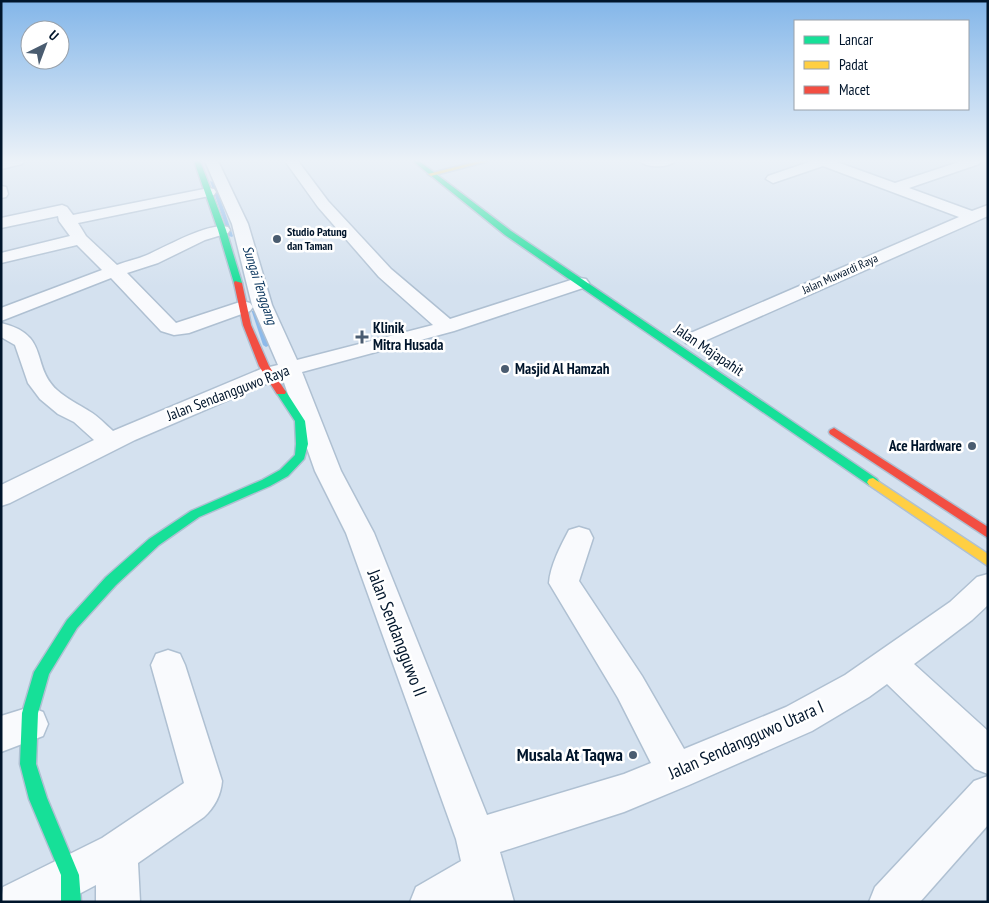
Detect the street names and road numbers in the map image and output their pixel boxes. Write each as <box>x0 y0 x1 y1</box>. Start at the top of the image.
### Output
street label: Jalan Muwardi Raya <box>799 250 880 297</box>
street label: Jalan Majapahit <box>670 319 748 380</box>
street label: Jalan Sendangguwo Raya <box>163 360 292 425</box>
street label: Jalan Sendangguwo II <box>362 565 432 700</box>
street label: Jalan Sendangguwo Utara I <box>664 695 827 785</box>

